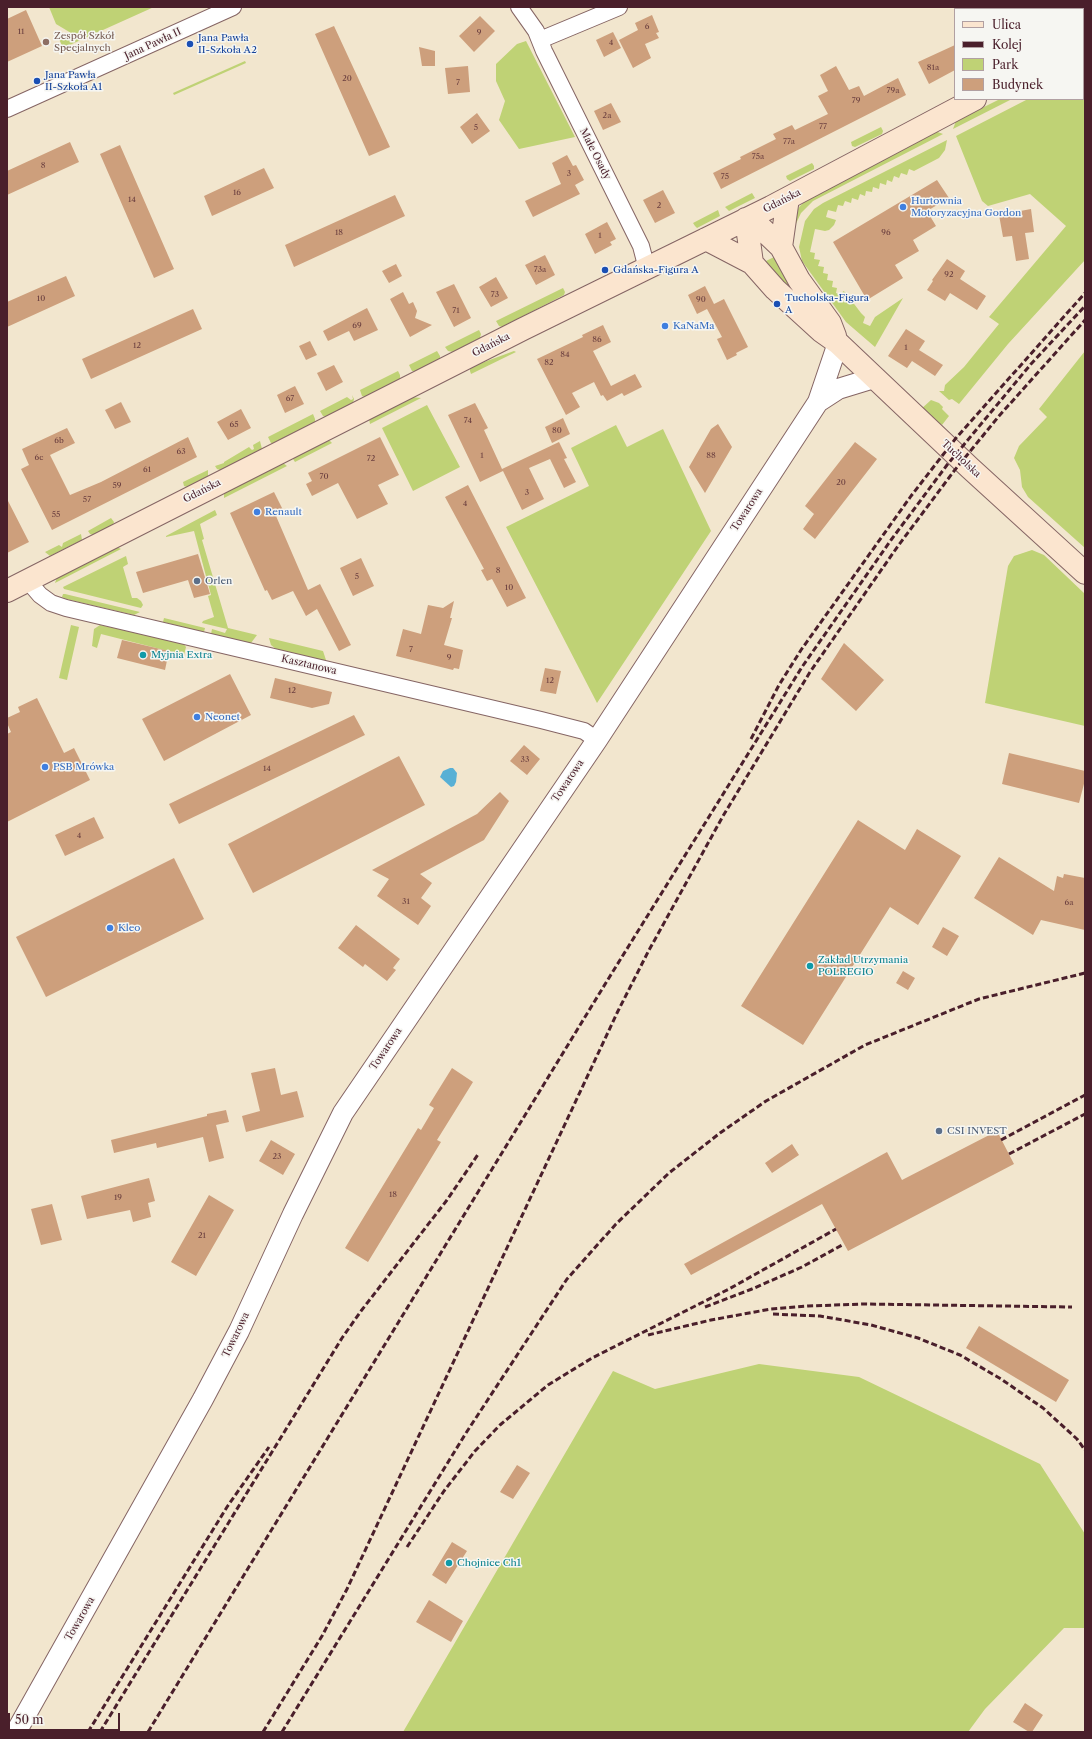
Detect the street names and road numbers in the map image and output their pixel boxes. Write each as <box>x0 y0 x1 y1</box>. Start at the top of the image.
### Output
street label: Jana Pawła II <box>123 26 183 62</box>
street label: Małe Osady <box>577 126 613 182</box>
street label: Gdańska <box>761 186 803 216</box>
street label: Gdańska <box>470 330 512 360</box>
street label: Tucholska <box>939 438 983 480</box>
street label: Gdańska <box>181 476 223 506</box>
street label: Towarowa <box>729 486 765 534</box>
street label: Kasztanowa <box>280 653 338 677</box>
street label: Towarowa <box>549 757 587 805</box>
street label: Towarowa <box>367 1025 405 1073</box>
street label: Towarowa <box>220 1310 252 1360</box>
street label: Towarowa <box>63 1595 97 1643</box>

